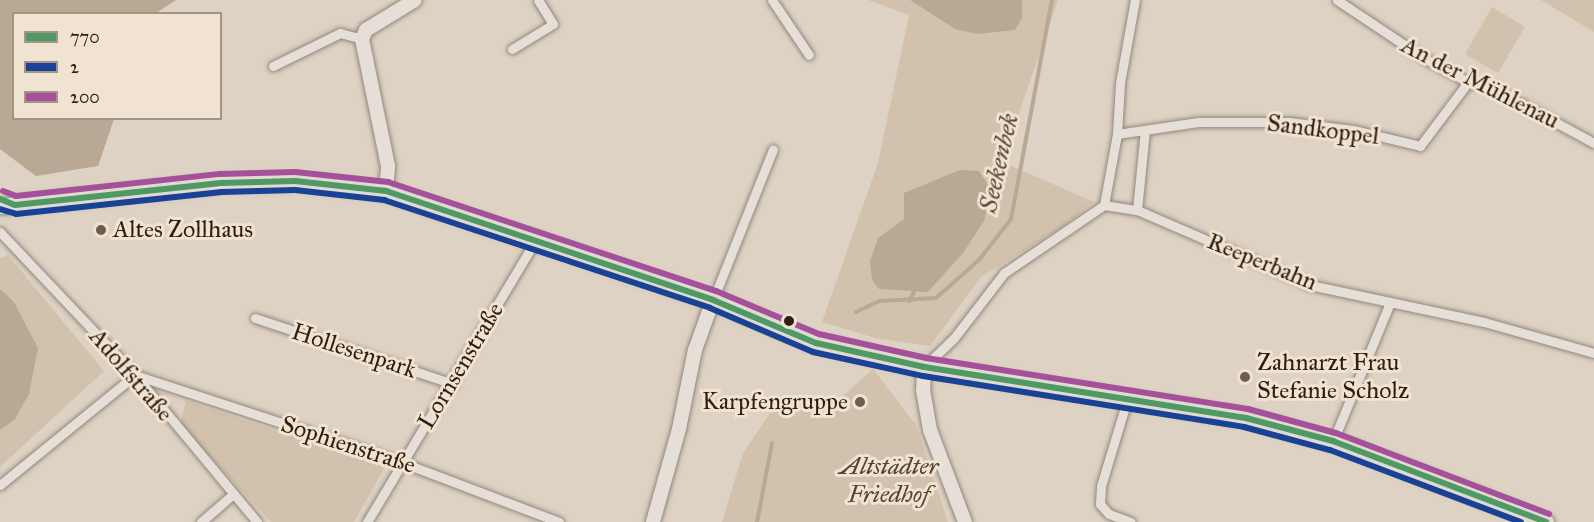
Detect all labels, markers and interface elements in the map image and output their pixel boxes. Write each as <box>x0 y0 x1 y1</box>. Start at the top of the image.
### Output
legend <box>12 12 222 120</box>
text: 770 <box>70 26 100 48</box>
street label: An der Mühlenau <box>1396 31 1564 135</box>
text: 2 <box>70 56 79 78</box>
text: 200 <box>70 86 100 108</box>
street label: Sandkoppel <box>1265 109 1381 151</box>
water label: Seekenbek <box>972 110 1026 216</box>
place label: Altes Zollhaus <box>113 216 253 244</box>
marker: Altes Zollhaus <box>94 223 108 237</box>
street label: Reeperbahn <box>1203 227 1321 297</box>
street label: Lornsenstraße <box>412 298 510 434</box>
unlabelled marker <box>783 315 795 327</box>
street label: Hollesenpark <box>288 317 420 385</box>
street label: Adolfstraße <box>83 323 179 427</box>
place label: Zahnarzt Frau Stefanie Scholz <box>1257 349 1409 405</box>
marker: Zahnarzt Frau Stefanie Scholz <box>1238 370 1252 384</box>
place label: Karpfengruppe <box>702 388 848 416</box>
marker: Karpfengruppe <box>853 395 867 409</box>
street label: Sophienstraße <box>277 410 419 480</box>
park label: Altstädter Friedhof <box>840 453 938 509</box>

